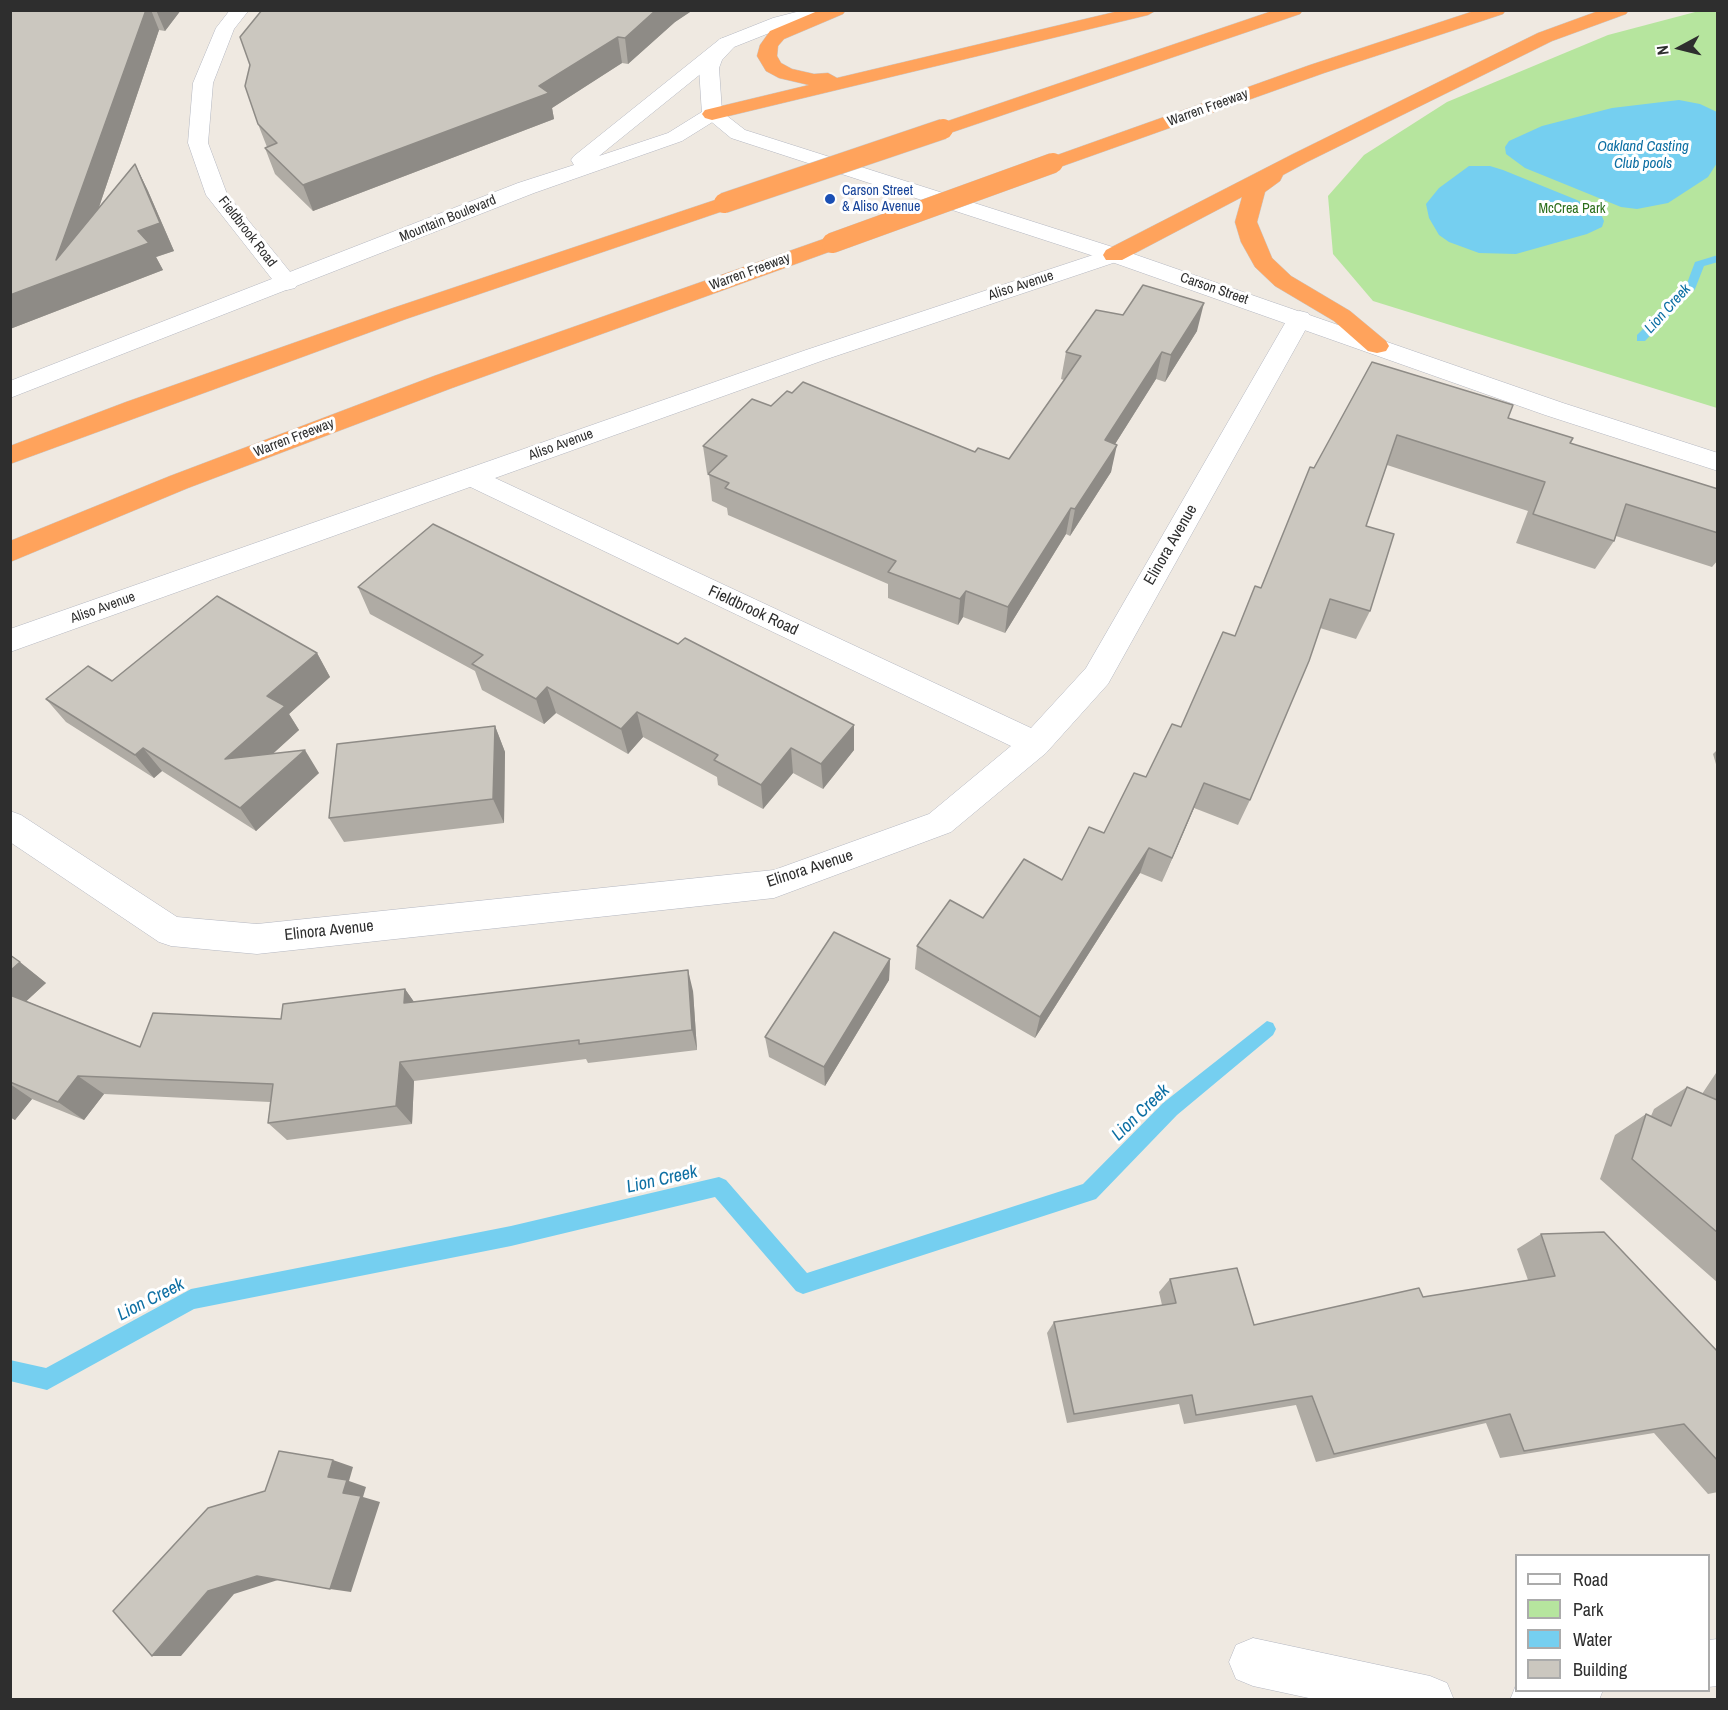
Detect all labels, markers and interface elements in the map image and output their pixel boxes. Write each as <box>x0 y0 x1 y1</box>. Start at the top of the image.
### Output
north arrow <box>1650 18 1710 78</box>
text: N <box>1651 44 1674 56</box>
street label: Warren Freeway <box>1165 86 1251 130</box>
water label: Oakland Casting Club pools <box>1597 138 1689 173</box>
place label: Carson Street & Aliso Avenue <box>842 183 920 216</box>
street label: Mountain Boulevard <box>397 192 499 246</box>
marker: Carson Street & Aliso Avenue <box>823 192 837 206</box>
street label: Fieldbrook Road <box>214 193 280 271</box>
park label: McCrea Park <box>1539 201 1605 217</box>
street label: Warren Freeway <box>707 250 793 294</box>
street label: Aliso Avenue <box>986 268 1056 304</box>
street label: Carson Street <box>1178 270 1250 308</box>
water label: Lion Creek <box>1641 281 1695 337</box>
street label: Warren Freeway <box>252 415 336 461</box>
street label: Aliso Avenue <box>526 426 596 464</box>
street label: Elinora Avenue <box>1140 501 1202 589</box>
street label: Fieldbrook Road <box>705 582 801 640</box>
street label: Aliso Avenue <box>68 589 138 627</box>
street label: Elinora Avenue <box>764 846 856 892</box>
street label: Elinora Avenue <box>283 917 375 945</box>
water label: Lion Creek <box>1108 1080 1174 1146</box>
water label: Lion Creek <box>624 1161 700 1199</box>
water label: Lion Creek <box>114 1274 188 1326</box>
legend <box>1515 1554 1710 1692</box>
text: Road <box>1573 1567 1608 1592</box>
text: Park <box>1573 1597 1603 1622</box>
text: Water <box>1573 1627 1612 1652</box>
text: Building <box>1573 1657 1627 1682</box>

